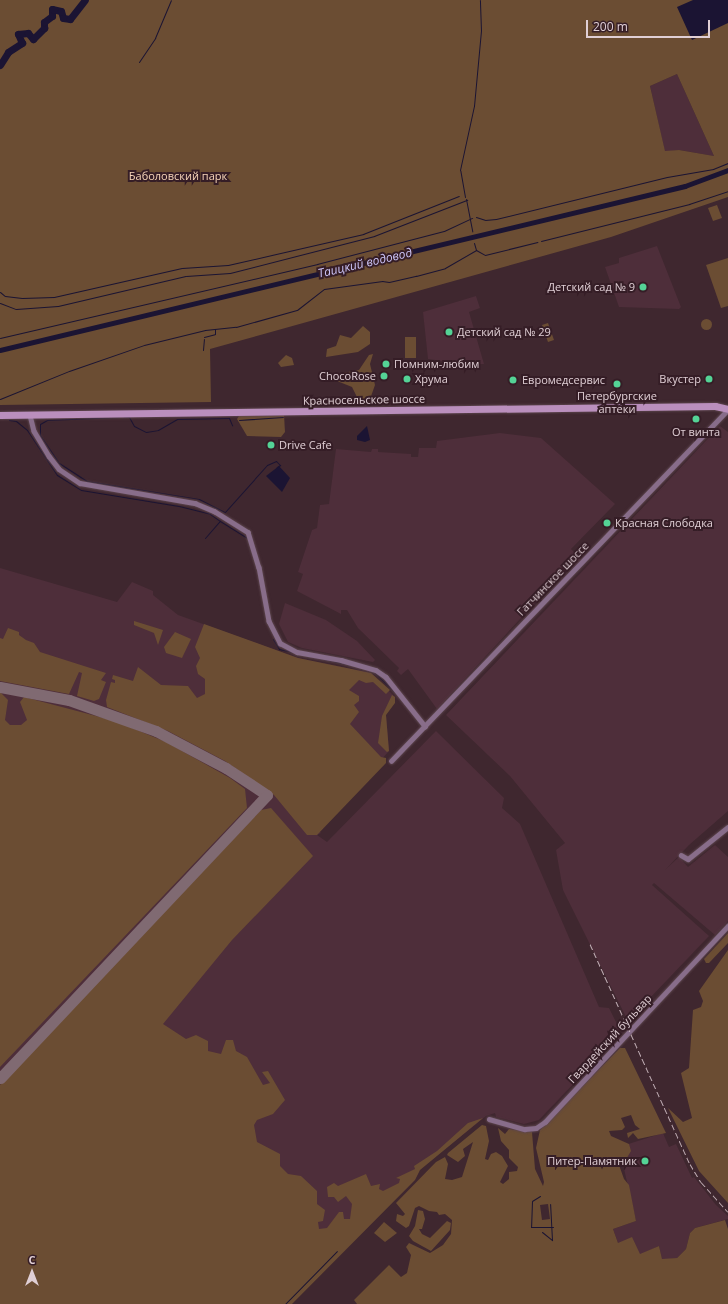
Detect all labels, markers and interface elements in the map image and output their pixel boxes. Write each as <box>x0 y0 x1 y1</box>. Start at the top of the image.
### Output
scale bar <box>588 12 712 38</box>
text: 200 m <box>593 18 628 35</box>
park label: Баболовский парк <box>129 169 227 183</box>
water label: Таицкий водовод <box>317 245 413 281</box>
place label: Детский сад № 9 <box>547 280 635 294</box>
marker: Детский сад № 9 <box>638 282 648 292</box>
place label: Детский сад № 29 <box>457 325 551 339</box>
marker: Детский сад № 29 <box>444 327 454 337</box>
place label: Помним-любим <box>394 357 479 371</box>
marker: Помним-любим <box>381 359 391 369</box>
place label: ChocoRose <box>319 369 376 383</box>
marker: ChocoRose <box>379 371 389 381</box>
place label: Хрума <box>415 372 448 386</box>
place label: Вкустер <box>659 372 701 386</box>
place label: Евромедсервис <box>522 373 605 387</box>
marker: Хрума <box>402 374 412 384</box>
marker: Евромедсервис <box>507 374 519 386</box>
marker: Вкустер <box>704 374 714 384</box>
marker: Петербургские аптеки <box>612 379 622 389</box>
place label: Петербургские аптеки <box>577 390 657 416</box>
street label: Красносельское шоссе <box>303 392 425 408</box>
marker: От винта <box>691 414 701 424</box>
place label: От винта <box>672 425 720 439</box>
place label: Drive Cafe <box>279 438 332 452</box>
marker: Drive Cafe <box>266 440 276 450</box>
place label: Красная Слободка <box>615 516 713 530</box>
marker: Красная Слободка <box>602 518 612 528</box>
street label: Гатчинское шоссе <box>514 539 592 619</box>
street label: Гвардейский бульвар <box>566 992 654 1086</box>
place label: Питер-Памятник <box>547 1154 637 1168</box>
marker: Питер-Памятник <box>640 1156 650 1166</box>
north arrow <box>12 1252 52 1292</box>
text: С <box>28 1252 36 1267</box>

